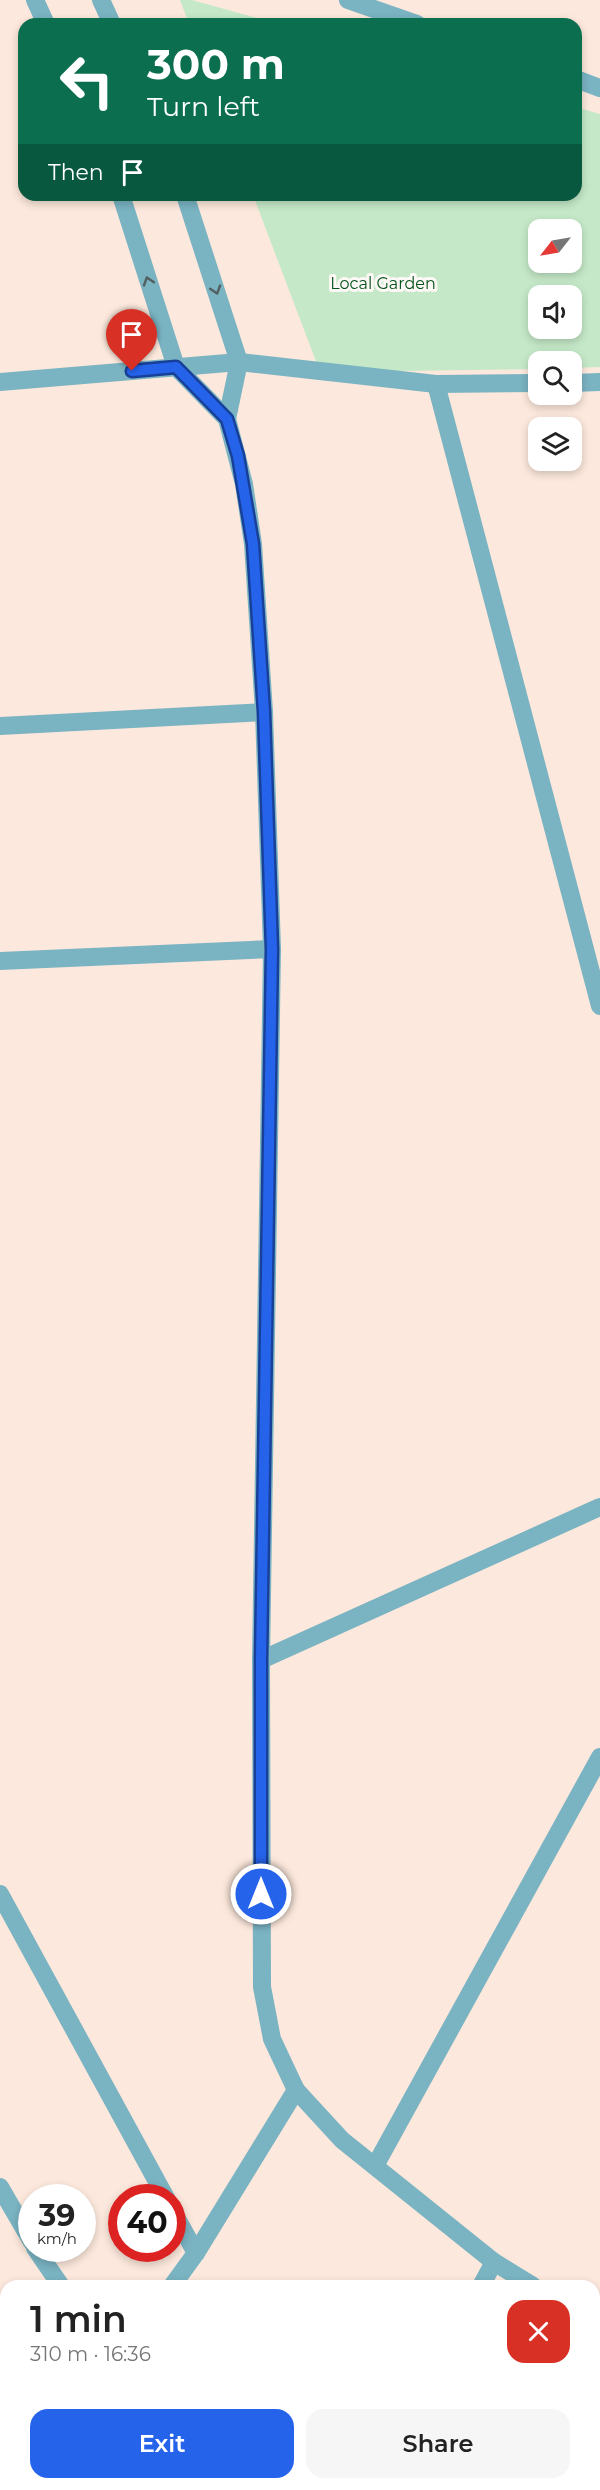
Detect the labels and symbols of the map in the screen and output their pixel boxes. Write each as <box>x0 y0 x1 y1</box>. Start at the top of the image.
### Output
north arrow <box>528 219 582 273</box>
park label: Local Garden <box>330 274 436 293</box>
one-way arrow <box>143 276 156 287</box>
one-way arrow <box>209 285 221 295</box>
pin <box>106 309 157 371</box>
position arrow <box>229 1862 293 1926</box>
speed limit sign: 40 <box>108 2184 186 2262</box>

